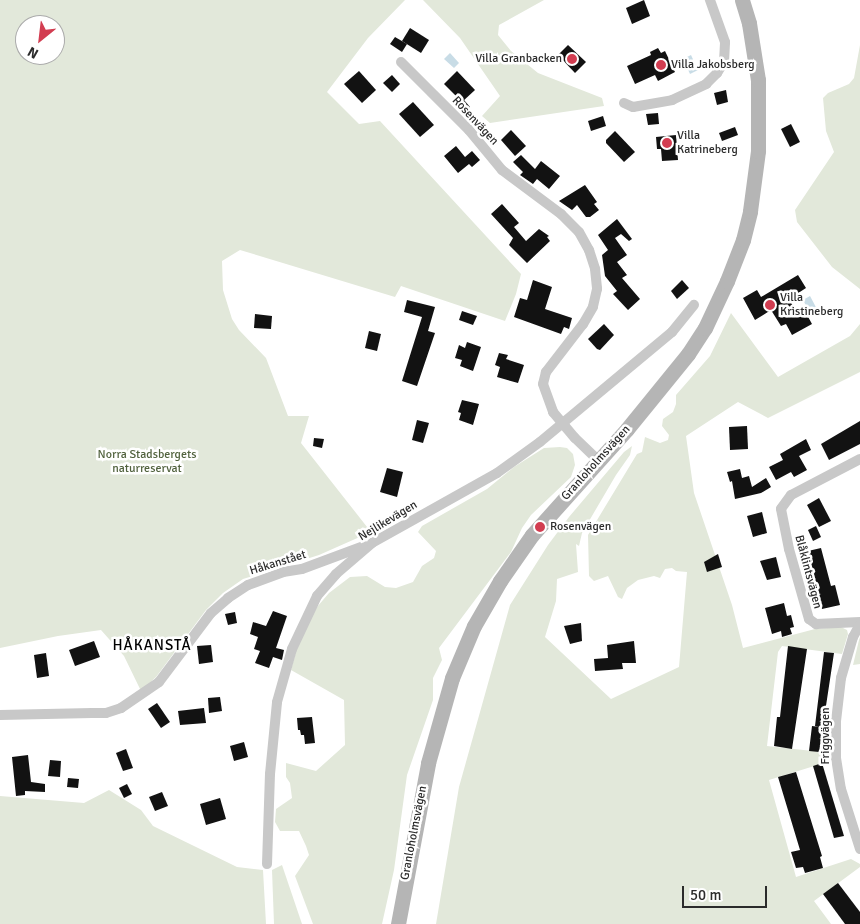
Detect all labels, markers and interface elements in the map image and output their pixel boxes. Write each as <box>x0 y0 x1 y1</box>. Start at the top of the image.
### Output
north arrow <box>15 15 65 65</box>
text: N <box>25 43 41 62</box>
place label: Villa Granbacken <box>475 52 562 66</box>
marker: Villa Granbacken <box>566 53 578 65</box>
place label: Villa Jakobsberg <box>671 58 755 72</box>
marker: Villa Jakobsberg <box>655 59 667 71</box>
street label: Rosenvägen <box>449 94 501 148</box>
place label: Villa Katrineberg <box>677 129 738 157</box>
marker: Villa Katrineberg <box>661 137 673 149</box>
place label: Villa Kristineberg <box>780 291 843 319</box>
marker: Villa Kristineberg <box>764 299 776 311</box>
street label: Granloholmsvägen <box>559 423 633 503</box>
park label: Norra Stadsbergets naturreservat <box>98 448 196 476</box>
street label: Nejlikevägen <box>356 498 420 544</box>
place label: Rosenvägen <box>550 520 611 534</box>
marker: Rosenvägen <box>534 521 546 533</box>
street label: Blåklintsvägen <box>791 534 825 610</box>
street label: Håkanstået <box>248 548 308 578</box>
district label: HÅKANSTÅ <box>111 637 193 655</box>
street label: Friggvägen <box>819 708 833 764</box>
street label: Granloholmsvägen <box>398 785 430 881</box>
scale bar <box>685 876 770 908</box>
text: 50 m <box>690 886 721 904</box>

